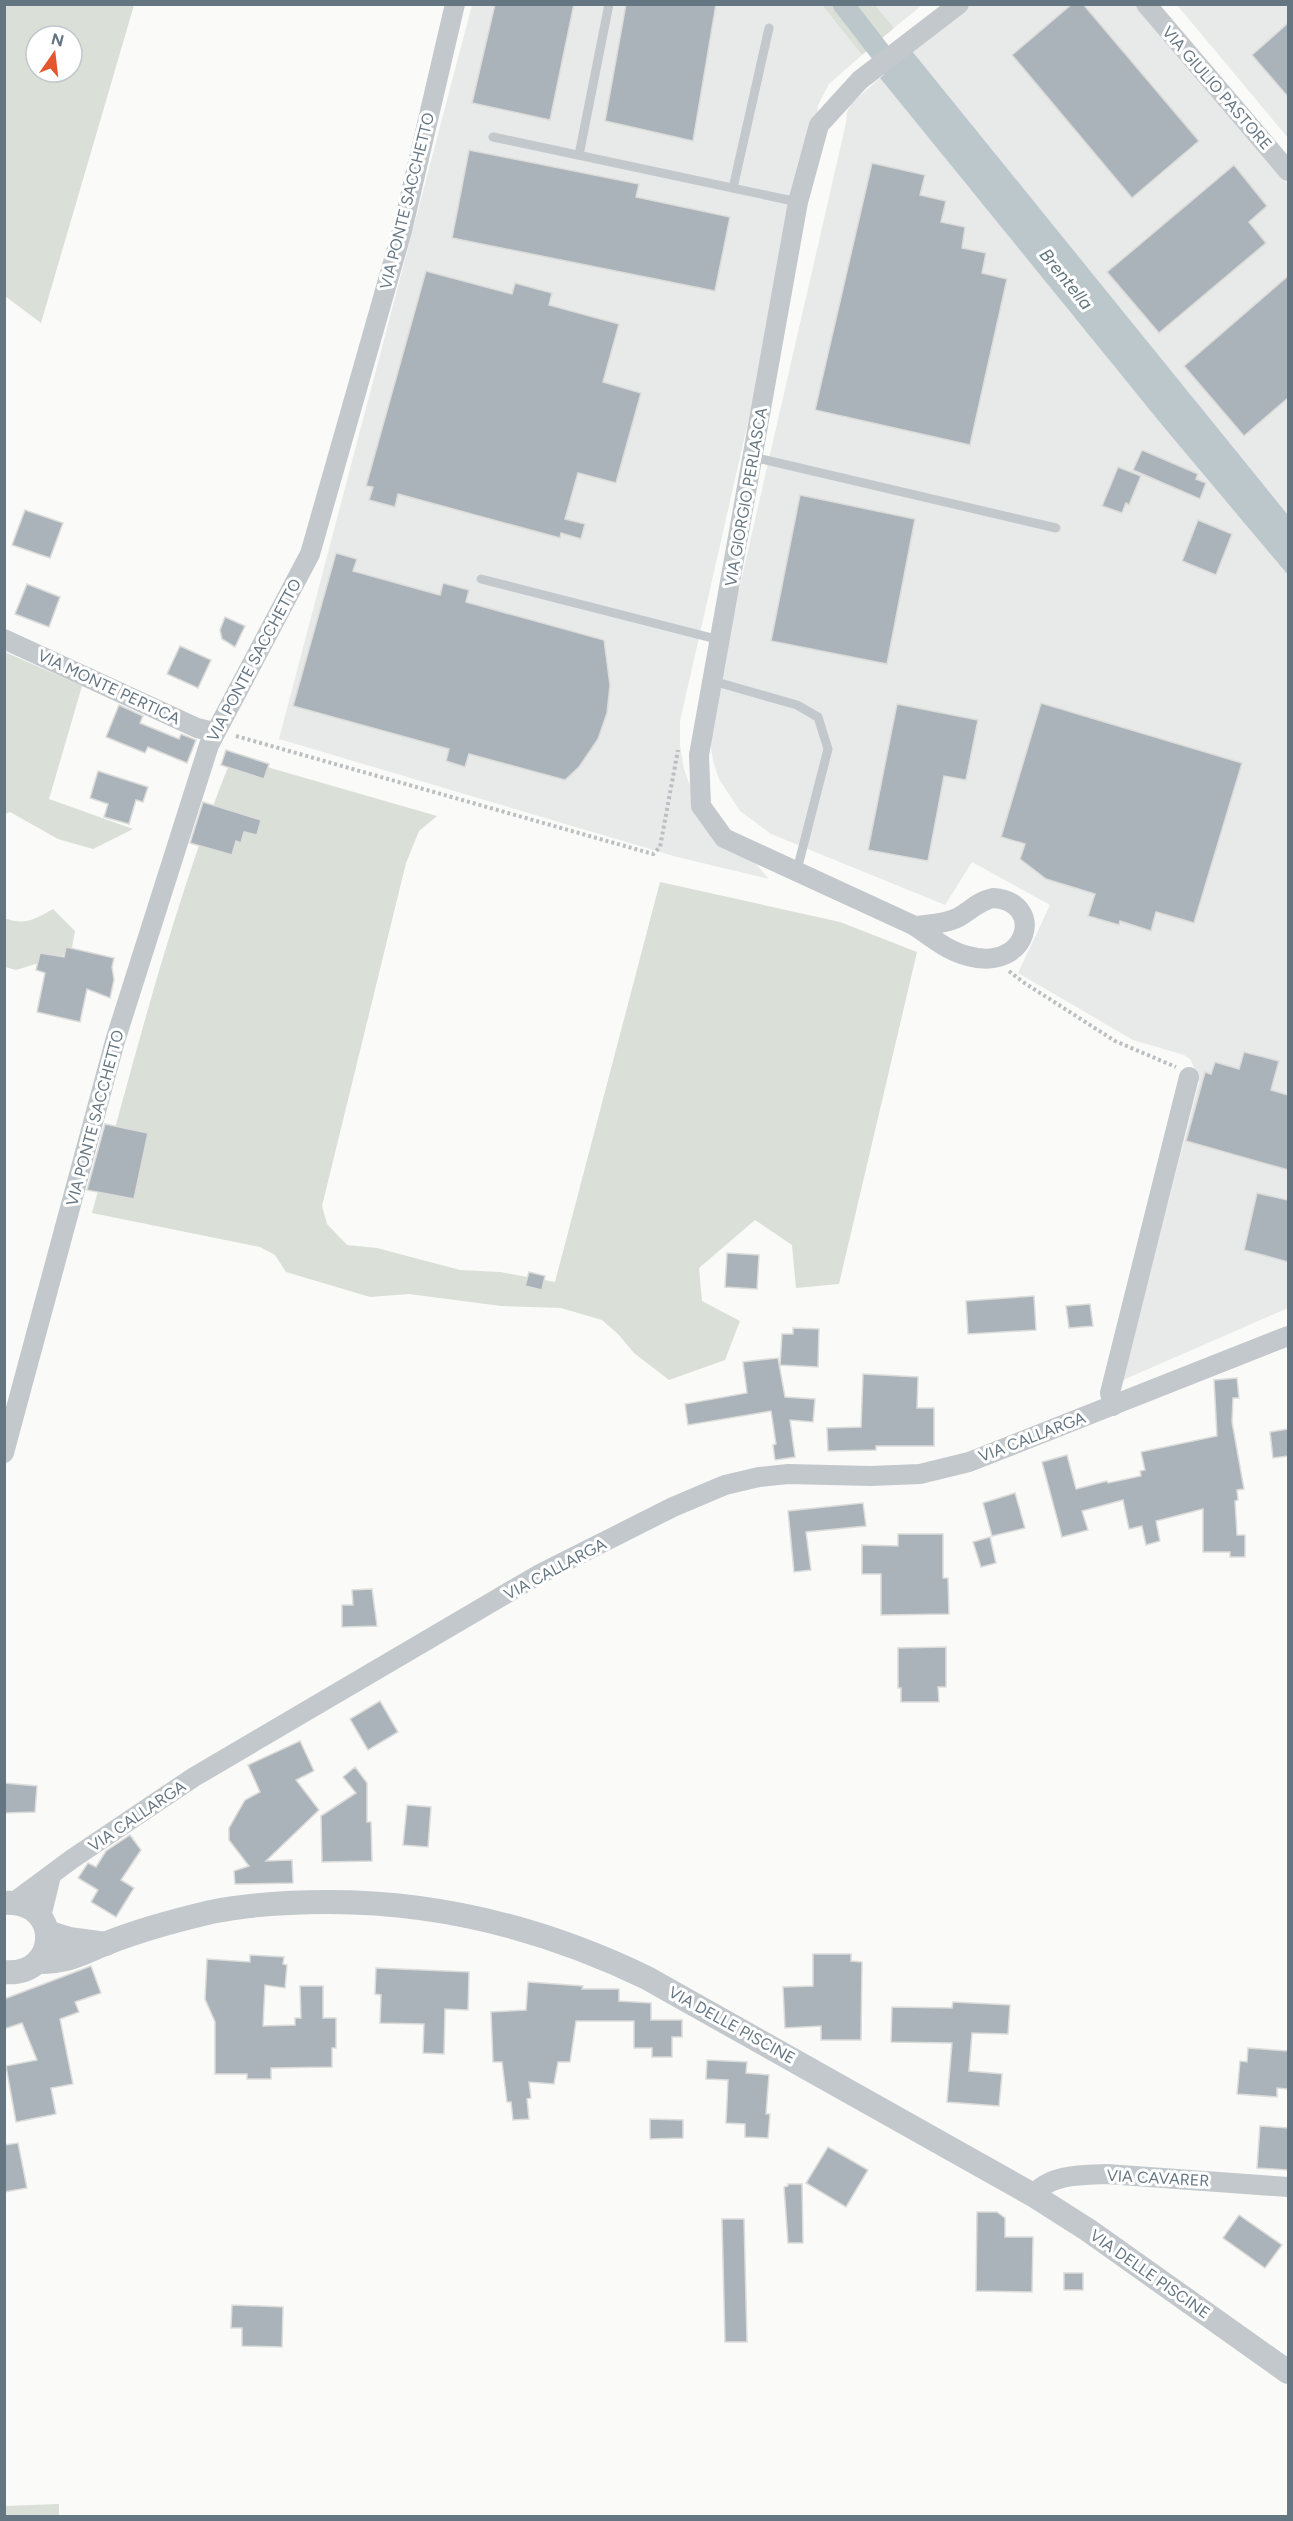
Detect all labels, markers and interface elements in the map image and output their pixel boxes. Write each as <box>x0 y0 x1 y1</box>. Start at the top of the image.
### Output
street label: VIA GIULIO PASTORE <box>1158 22 1276 154</box>
north arrow <box>24 24 84 84</box>
text: N <box>49 29 66 51</box>
street label: VIA PONTE SACCHETTO <box>376 111 438 291</box>
water label: Brentella <box>1035 244 1098 314</box>
street label: VIA GIORGIO PERLASCA <box>721 406 771 588</box>
street label: VIA PONTE SACCHETTO <box>203 575 305 745</box>
street label: VIA MONTE PERTICA <box>35 646 183 728</box>
street label: VIA PONTE SACCHETTO <box>62 1028 128 1208</box>
street label: VIA CALLARGA <box>976 1408 1088 1466</box>
street label: VIA CALLARGA <box>501 1534 609 1604</box>
street label: VIA CALLARGA <box>85 1776 189 1855</box>
street label: VIA DELLE PISCINE <box>665 1982 799 2068</box>
street label: VIA CAVARER <box>1106 2166 1210 2190</box>
street label: VIA DELLE PISCINE <box>1086 2226 1214 2322</box>

